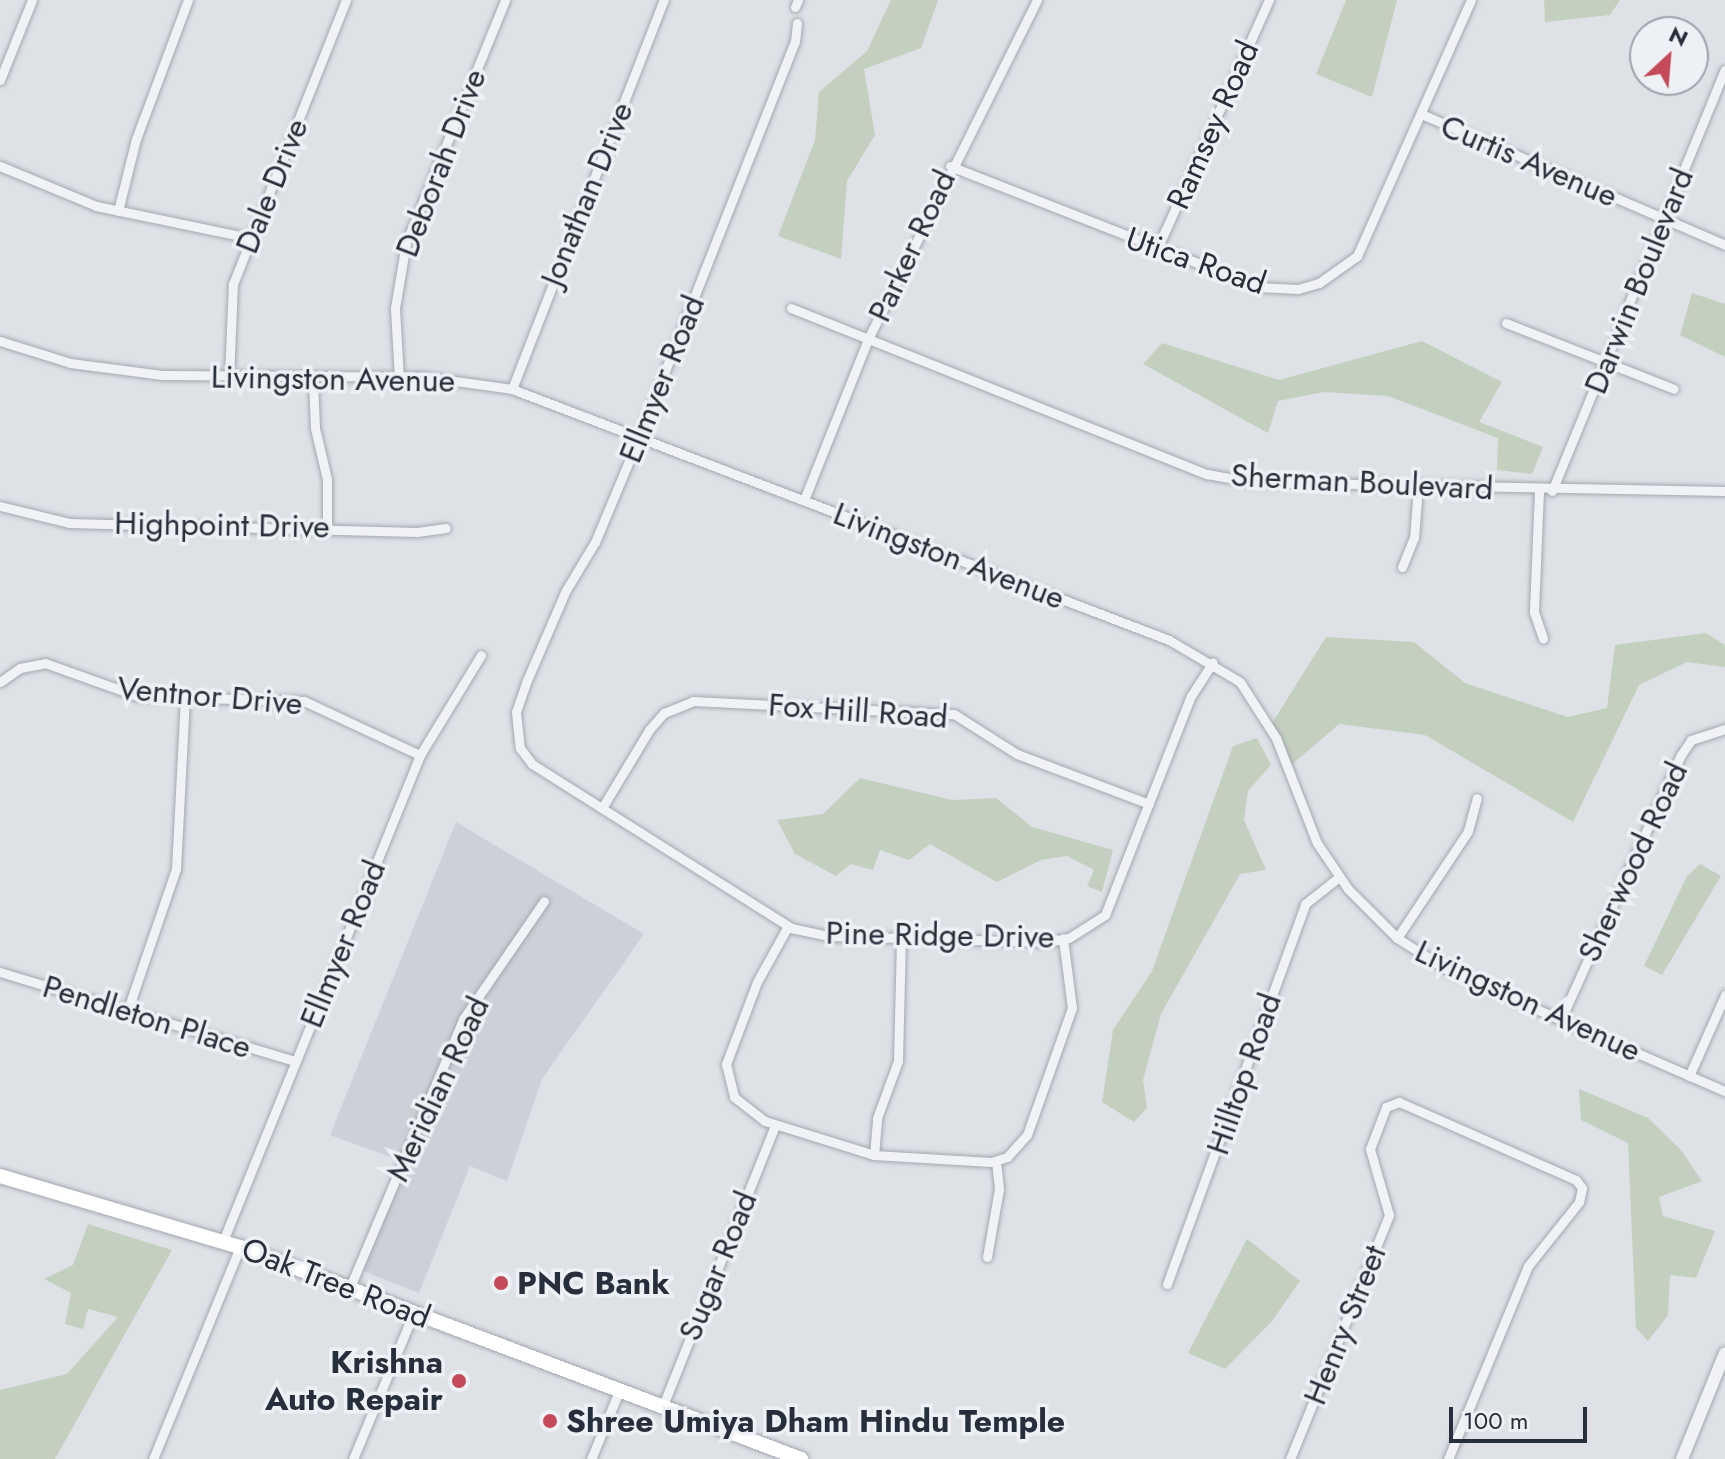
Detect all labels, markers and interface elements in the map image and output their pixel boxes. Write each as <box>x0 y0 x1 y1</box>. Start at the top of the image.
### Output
north arrow <box>1629 16 1709 96</box>
text: N <box>1664 18 1694 54</box>
street label: Ramsey Road <box>1159 35 1267 215</box>
street label: Deborah Drive <box>388 64 494 262</box>
street label: Jonathan Drive <box>533 97 641 291</box>
street label: Curtis Avenue <box>1435 107 1623 215</box>
street label: Dale Drive <box>228 113 316 259</box>
street label: Darwin Boulevard <box>1576 163 1702 399</box>
street label: Parker Road <box>860 164 964 328</box>
street label: Utica Road <box>1121 219 1271 303</box>
street label: Ellmyer Road <box>611 290 713 468</box>
street label: Livingston Avenue <box>211 358 455 400</box>
street label: Sherman Boulevard <box>1230 456 1494 508</box>
street label: Livingston Avenue <box>828 494 1070 618</box>
street label: Highpoint Drive <box>114 504 330 546</box>
street label: Ventnor Drive <box>116 669 304 723</box>
street label: Fox Hill Road <box>767 686 949 736</box>
street label: Sherwood Road <box>1570 756 1696 968</box>
street label: Ellmyer Road <box>292 855 394 1033</box>
street label: Pine Ridge Drive <box>825 914 1055 956</box>
street label: Livingston Avenue <box>1409 932 1647 1070</box>
street label: Pendleton Place <box>38 967 256 1067</box>
street label: Hilltop Road <box>1199 988 1289 1160</box>
street label: Meridian Road <box>379 991 497 1187</box>
street label: Sugar Road <box>671 1186 765 1346</box>
street label: Oak Tree Road <box>236 1229 436 1337</box>
street label: Henry Street <box>1296 1240 1394 1410</box>
place label: PNC Bank <box>517 1264 670 1302</box>
marker: PNC Bank <box>492 1274 510 1292</box>
place label: Krishna Auto Repair <box>265 1344 443 1419</box>
marker: Krishna Auto Repair <box>450 1372 468 1390</box>
scale bar <box>1453 1391 1591 1441</box>
place label: Shree Umiya Dham Hindu Temple <box>566 1402 1065 1440</box>
text: 100 m <box>1463 1403 1529 1438</box>
marker: Shree Umiya Dham Hindu Temple <box>541 1412 559 1430</box>

